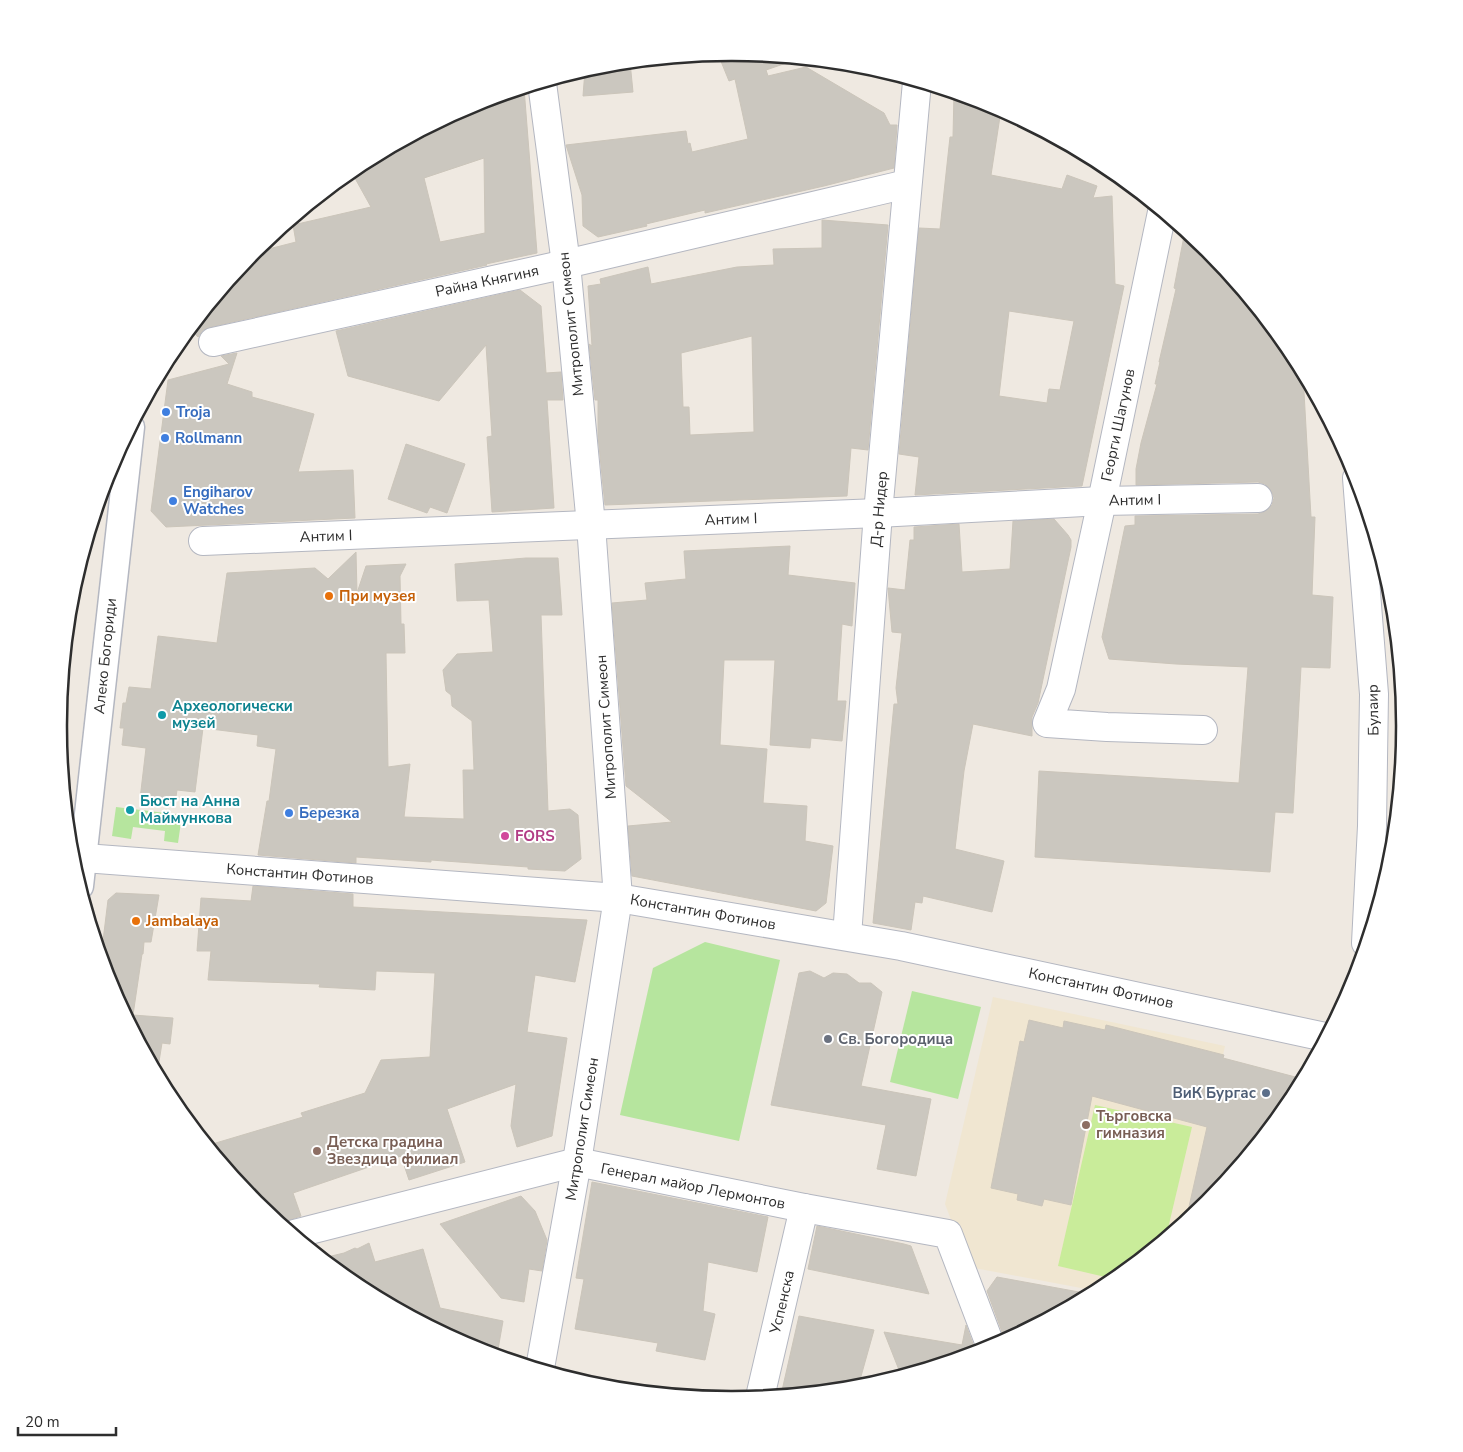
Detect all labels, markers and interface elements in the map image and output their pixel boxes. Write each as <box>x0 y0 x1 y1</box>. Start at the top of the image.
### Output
street label: Митрополит Симеон <box>553 251 589 397</box>
street label: Райна Княгиня <box>433 260 541 302</box>
street label: Георги Шагунов <box>1096 367 1140 483</box>
place label: Troja <box>176 402 211 422</box>
marker: Troja <box>160 406 172 418</box>
place label: Rollmann <box>175 428 242 448</box>
marker: Rollmann <box>159 432 171 444</box>
street label: Д-р Нидер <box>866 470 892 548</box>
place label: Engiharov Watches <box>183 482 253 519</box>
street label: Антим I <box>1108 490 1162 510</box>
marker: Engiharov Watches <box>167 495 179 507</box>
street label: Антим I <box>704 508 758 530</box>
street label: Антим I <box>299 525 353 547</box>
place label: При музея <box>339 586 416 606</box>
marker: При музея <box>323 590 335 602</box>
street label: Алеко Богориди <box>89 597 121 715</box>
street label: Митрополит Симеон <box>591 654 621 800</box>
street label: Булаир <box>1363 684 1383 736</box>
place label: Археологически музей <box>172 696 293 733</box>
marker: Археологически музей <box>156 709 168 721</box>
place label: Бюст на Анна Маймункова <box>140 791 240 828</box>
place label: Березка <box>299 803 360 823</box>
marker: Бюст на Анна Маймункова <box>124 804 136 816</box>
marker: Березка <box>283 807 295 819</box>
place label: FORS <box>515 826 555 846</box>
marker: FORS <box>499 830 511 842</box>
street label: Константин Фотинов <box>226 859 374 889</box>
street label: Константин Фотинов <box>629 889 777 935</box>
place label: Jambalaya <box>145 911 219 931</box>
marker: Jambalaya <box>130 915 142 927</box>
street label: Константин Фотинов <box>1027 963 1175 1013</box>
place label: Св. Богородица <box>838 1029 953 1049</box>
marker: Св. Богородица <box>822 1033 834 1045</box>
street label: Митрополит Симеон <box>561 1056 603 1202</box>
place label: ВиК Бургас <box>1172 1083 1256 1103</box>
marker: ВиК Бургас <box>1260 1087 1272 1099</box>
place label: Търговска гимназия <box>1096 1106 1172 1143</box>
marker: Търговска гимназия <box>1080 1119 1092 1131</box>
place label: Детска градина Звездица филиал <box>327 1132 458 1169</box>
marker: Детска градина Звездица филиал <box>311 1145 323 1157</box>
street label: Генерал майор Лермонтов <box>599 1158 787 1214</box>
street label: Успенска <box>765 1268 799 1337</box>
scale bar <box>18 1404 115 1436</box>
text: 20 m <box>25 1412 60 1432</box>

